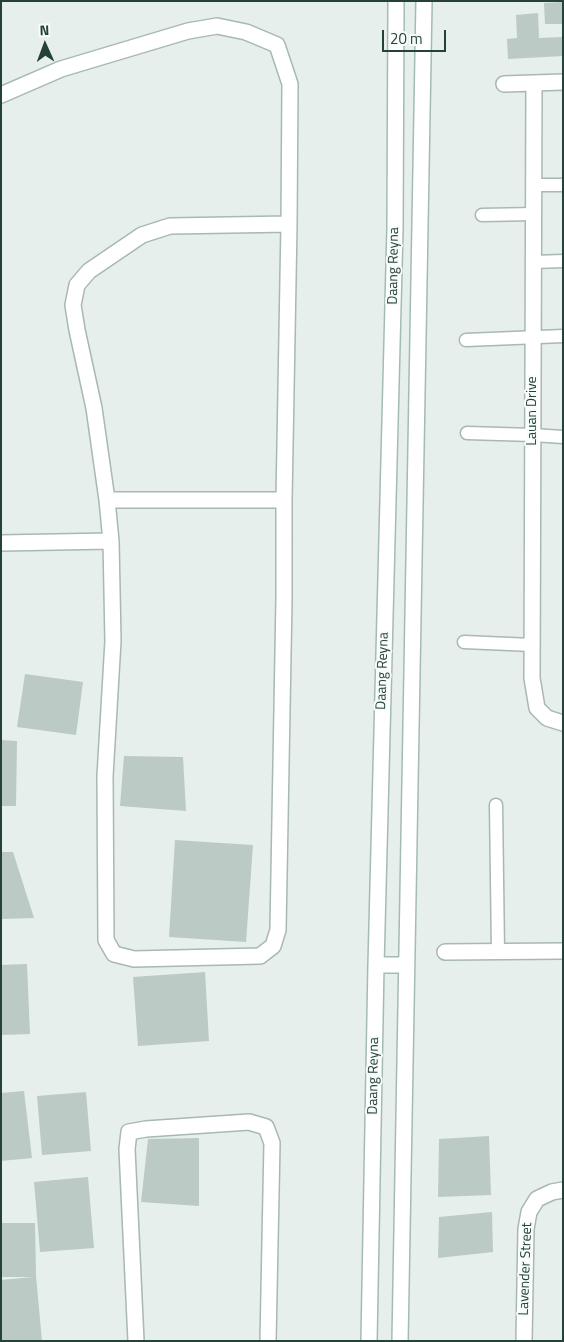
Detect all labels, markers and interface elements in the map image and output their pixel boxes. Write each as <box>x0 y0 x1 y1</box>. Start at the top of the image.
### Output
text: N <box>39 19 50 40</box>
north arrow <box>20 20 70 70</box>
scale bar <box>384 20 448 52</box>
text: 20 m <box>390 27 423 50</box>
street label: Daang Reyna <box>385 227 403 305</box>
street label: Lauan Drive <box>525 376 541 446</box>
street label: Daang Reyna <box>373 632 393 710</box>
street label: Daang Reyna <box>365 1037 383 1115</box>
street label: Lavender Street <box>516 1222 536 1316</box>

